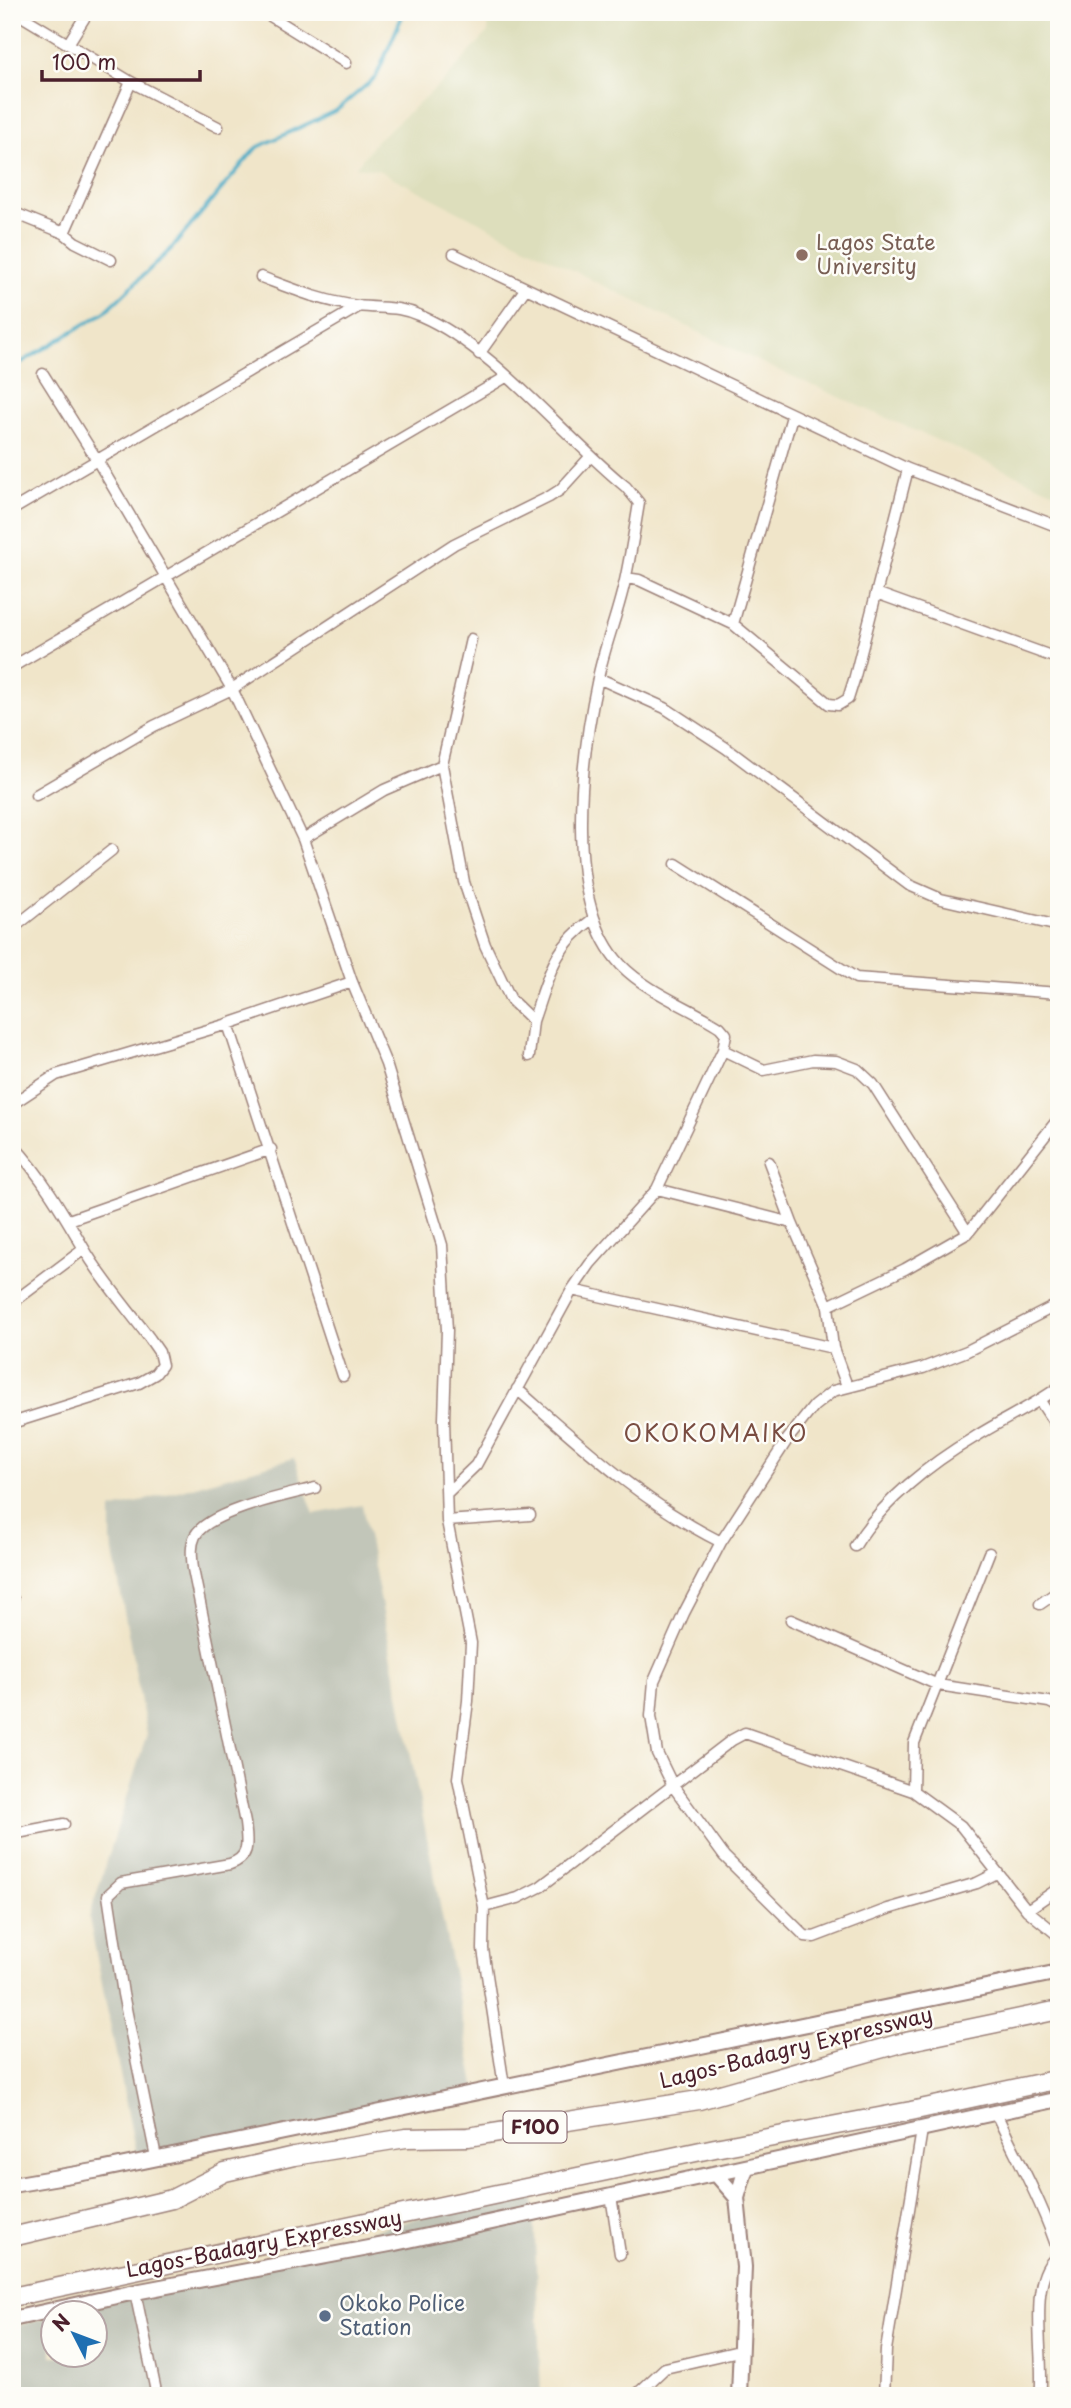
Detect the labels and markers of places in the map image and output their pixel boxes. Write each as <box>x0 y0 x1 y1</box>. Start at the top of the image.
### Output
place label: Lagos State University <box>816 225 936 281</box>
marker: Lagos State University <box>794 247 810 263</box>
place label: Okoko Police Station <box>339 2286 465 2342</box>
marker: Okoko Police Station <box>317 2308 333 2324</box>

